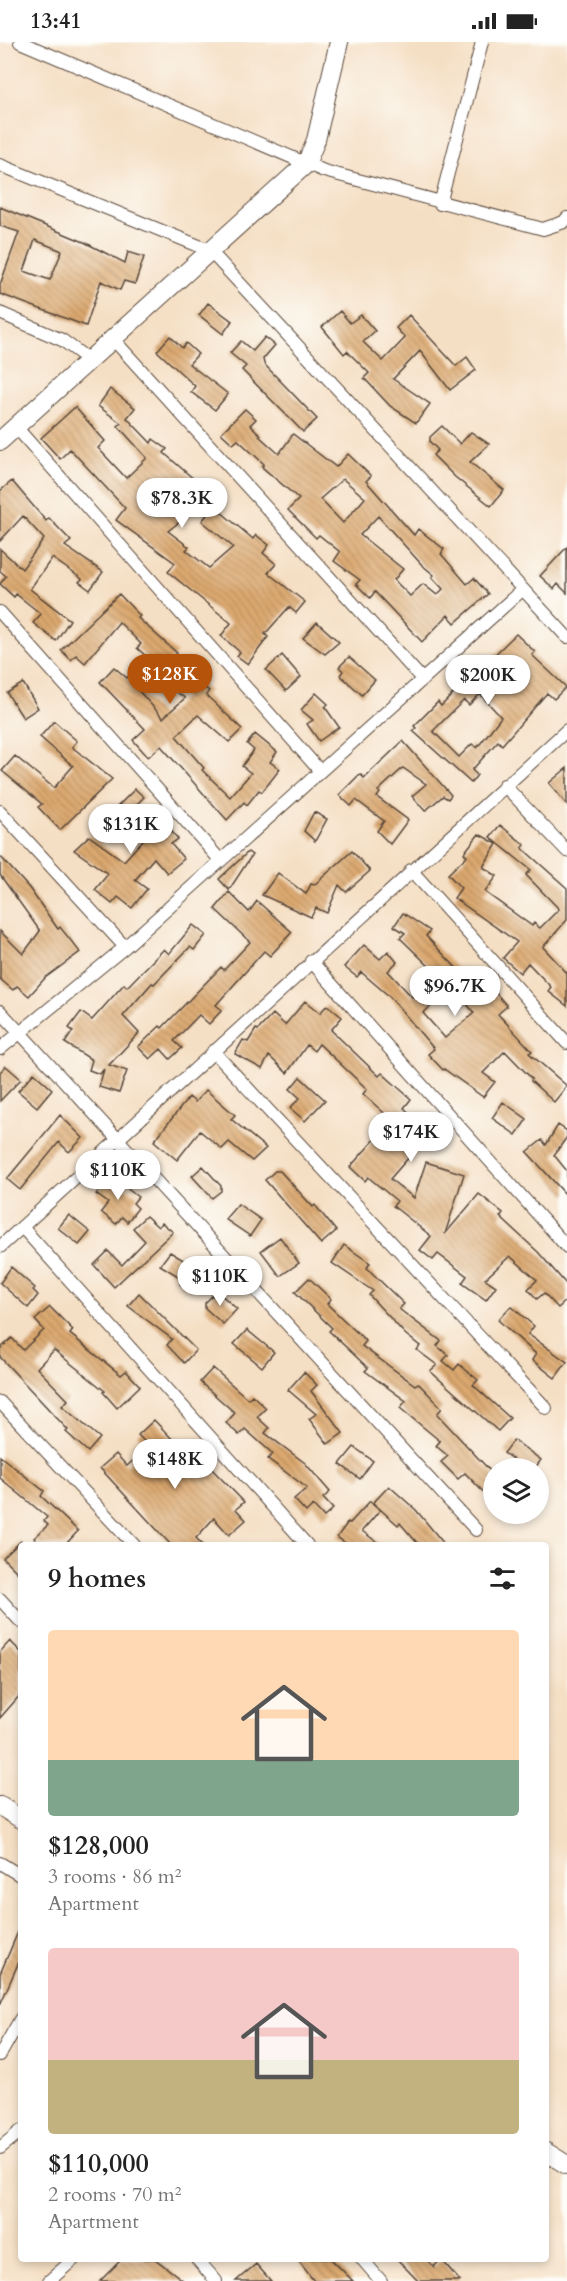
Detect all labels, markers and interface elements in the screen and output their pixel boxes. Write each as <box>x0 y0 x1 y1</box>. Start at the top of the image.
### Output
text: 13:41 <box>30 6 81 36</box>
pin: $78.3K <box>133 478 231 529</box>
text: $78.3K <box>151 484 213 511</box>
pin: $128K <box>128 654 212 705</box>
pin: $200K <box>446 655 530 706</box>
text: $128K <box>141 660 199 687</box>
text: $200K <box>459 661 517 688</box>
pin: $131K <box>89 804 173 855</box>
text: $131K <box>102 810 160 837</box>
pin: $96.7K <box>406 966 504 1017</box>
text: $96.7K <box>424 972 486 999</box>
pin: $174K <box>369 1112 453 1163</box>
text: $174K <box>382 1118 440 1145</box>
pin: $110K <box>76 1150 160 1201</box>
text: $110K <box>89 1156 147 1183</box>
pin: $110K <box>178 1256 262 1307</box>
text: $110K <box>191 1262 249 1289</box>
pin: $148K <box>133 1439 217 1490</box>
text: $148K <box>146 1445 204 1472</box>
map controls <box>483 1458 549 1524</box>
button: layers <box>483 1458 549 1524</box>
text: 9 homes <box>48 1561 146 1596</box>
icon: filters <box>486 1562 519 1595</box>
icon: home <box>230 1669 338 1777</box>
text: $128,000 <box>48 1828 149 1863</box>
text: 3 rooms · 86 m² <box>48 1863 181 1890</box>
text: Apartment <box>48 1890 139 1917</box>
icon: home <box>230 1987 338 2095</box>
text: $110,000 <box>48 2146 149 2181</box>
text: 2 rooms · 70 m² <box>48 2181 181 2208</box>
text: Apartment <box>48 2208 139 2235</box>

